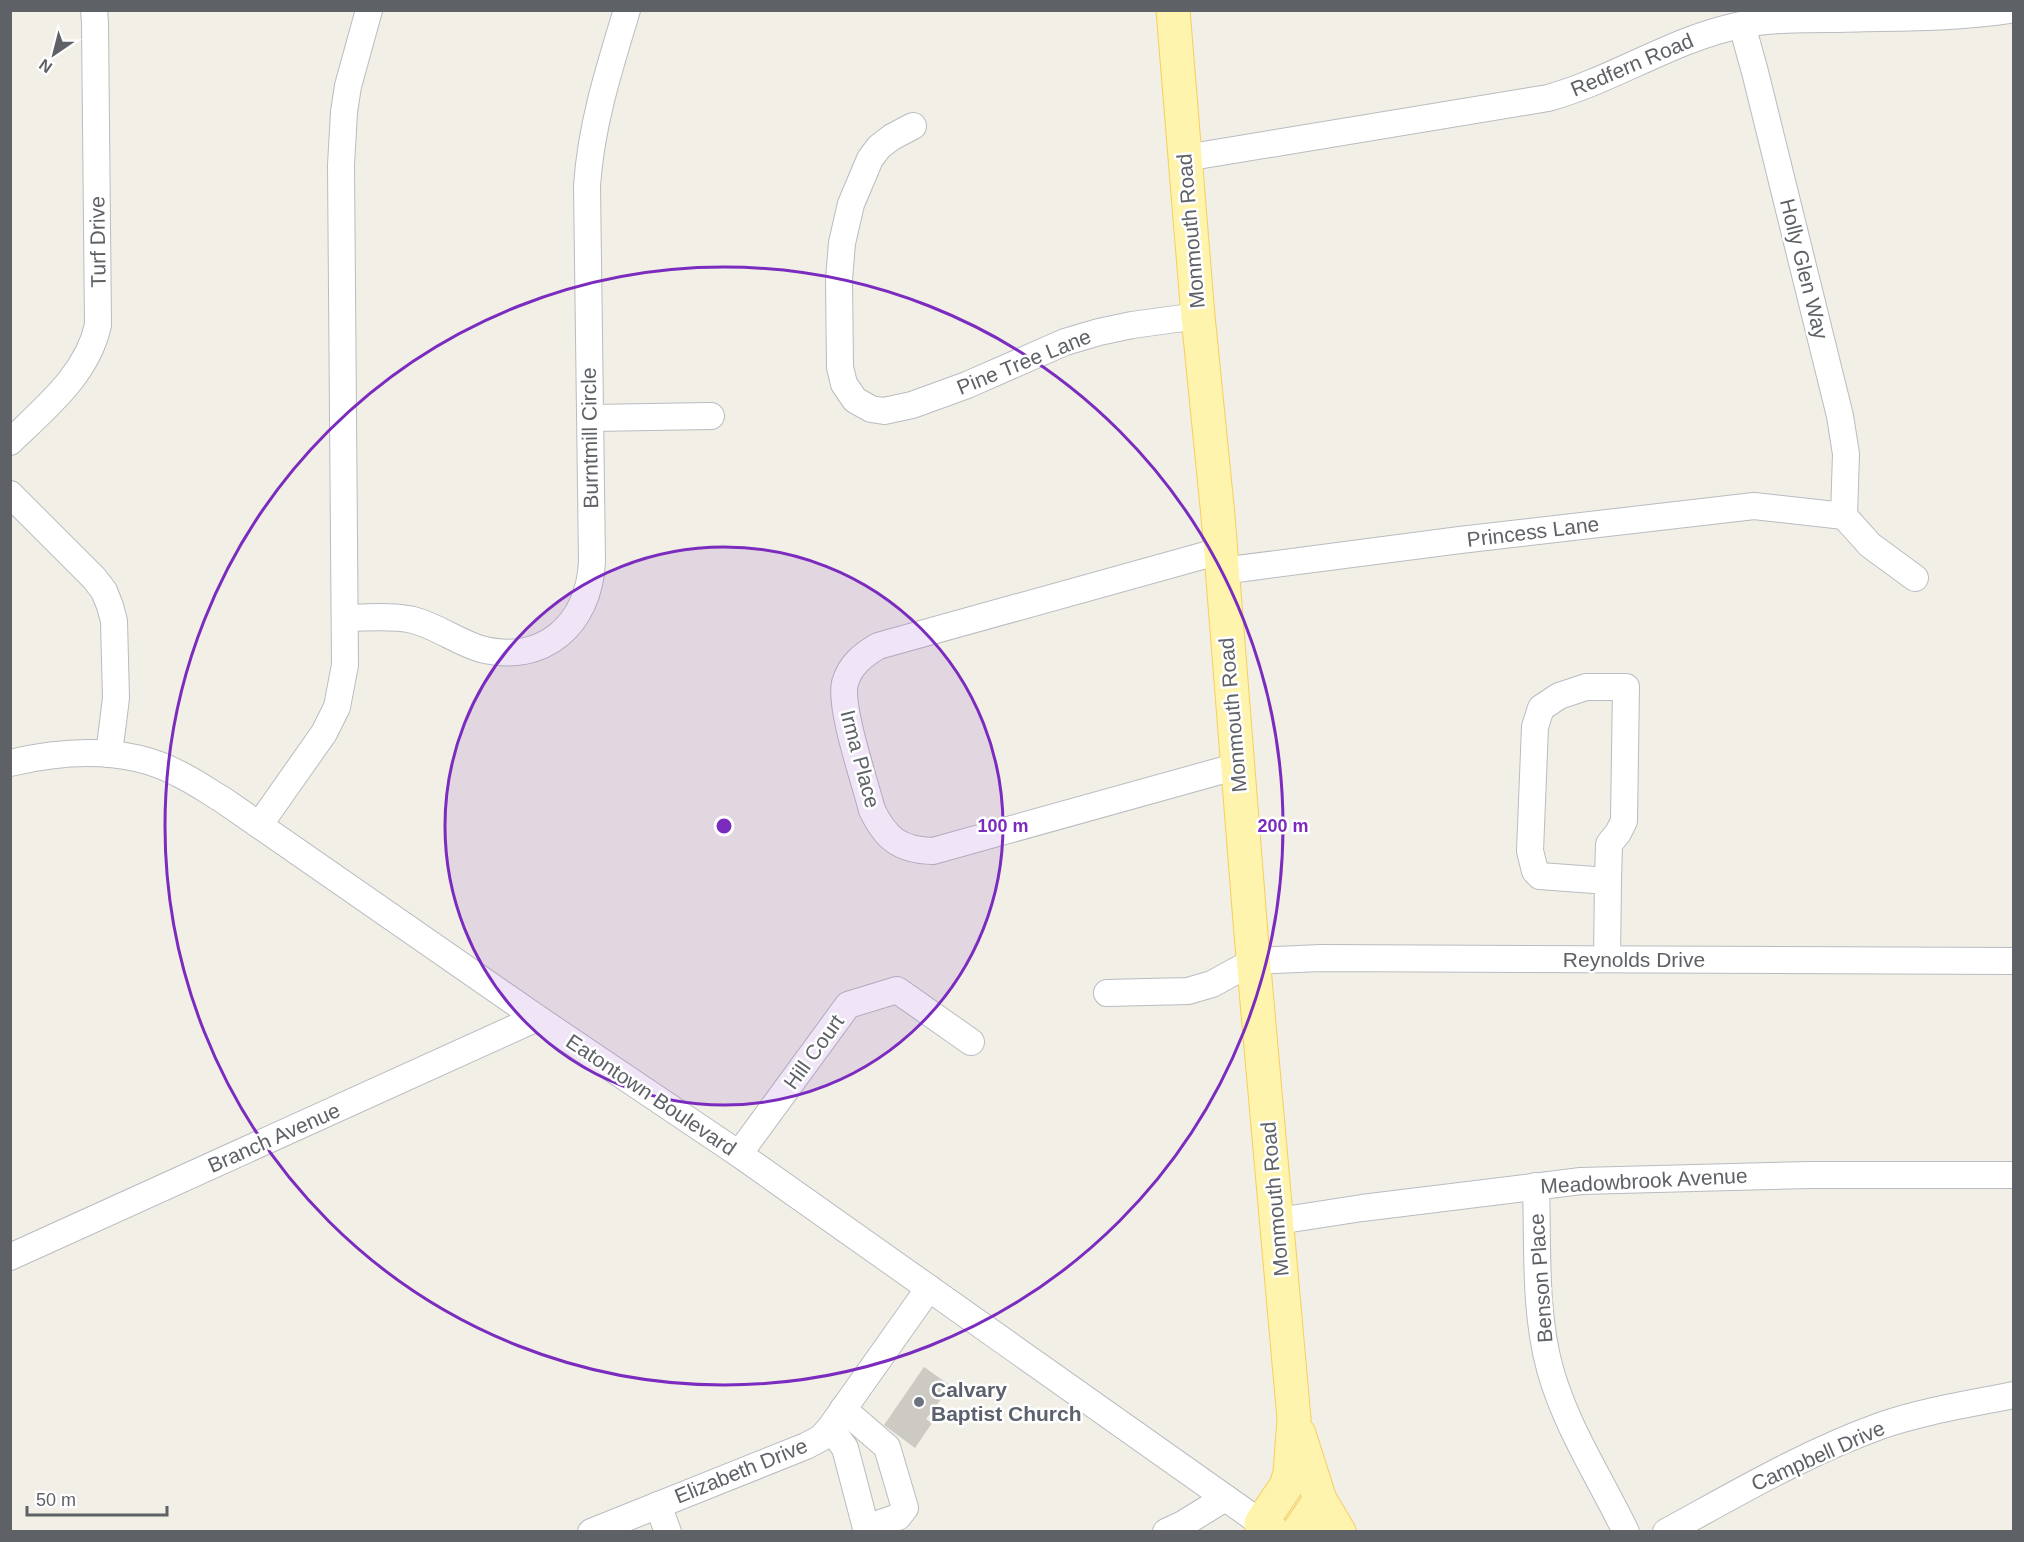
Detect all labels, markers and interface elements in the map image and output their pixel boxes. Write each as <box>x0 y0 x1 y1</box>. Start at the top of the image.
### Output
north arrow <box>24 24 84 84</box>
street label: Redfern Road <box>1567 28 1696 101</box>
text: N <box>36 56 55 76</box>
street label: Monmouth Road <box>1172 153 1209 309</box>
street label: Turf Drive <box>85 196 110 288</box>
street label: Holly Glen Way <box>1776 196 1833 342</box>
street label: Pine Tree Lane <box>953 324 1094 399</box>
street label: Burntmill Circle <box>577 367 602 509</box>
street label: Princess Lane <box>1465 512 1600 551</box>
street label: Monmouth Road <box>1214 637 1251 793</box>
street label: Irma Place <box>836 707 885 810</box>
centre of rings <box>714 816 734 836</box>
text: 100 m <box>977 816 1029 836</box>
text: 200 m <box>1257 816 1309 836</box>
street label: Reynolds Drive <box>1563 948 1705 971</box>
street label: Hill Court <box>779 1010 848 1093</box>
street label: Eatontown Boulevard <box>562 1029 740 1160</box>
street label: Branch Avenue <box>204 1098 343 1177</box>
street label: Monmouth Road <box>1256 1121 1293 1277</box>
street label: Meadowbrook Avenue <box>1540 1164 1748 1197</box>
street label: Benson Place <box>1525 1213 1556 1343</box>
place label: Calvary Baptist Church <box>931 1378 1082 1425</box>
marker: Calvary Baptist Church <box>912 1395 926 1409</box>
street label: Campbell Drive <box>1748 1416 1888 1495</box>
street label: Elizabeth Drive <box>671 1433 811 1508</box>
scale bar <box>27 1479 166 1517</box>
text: 50 m <box>36 1490 76 1510</box>

